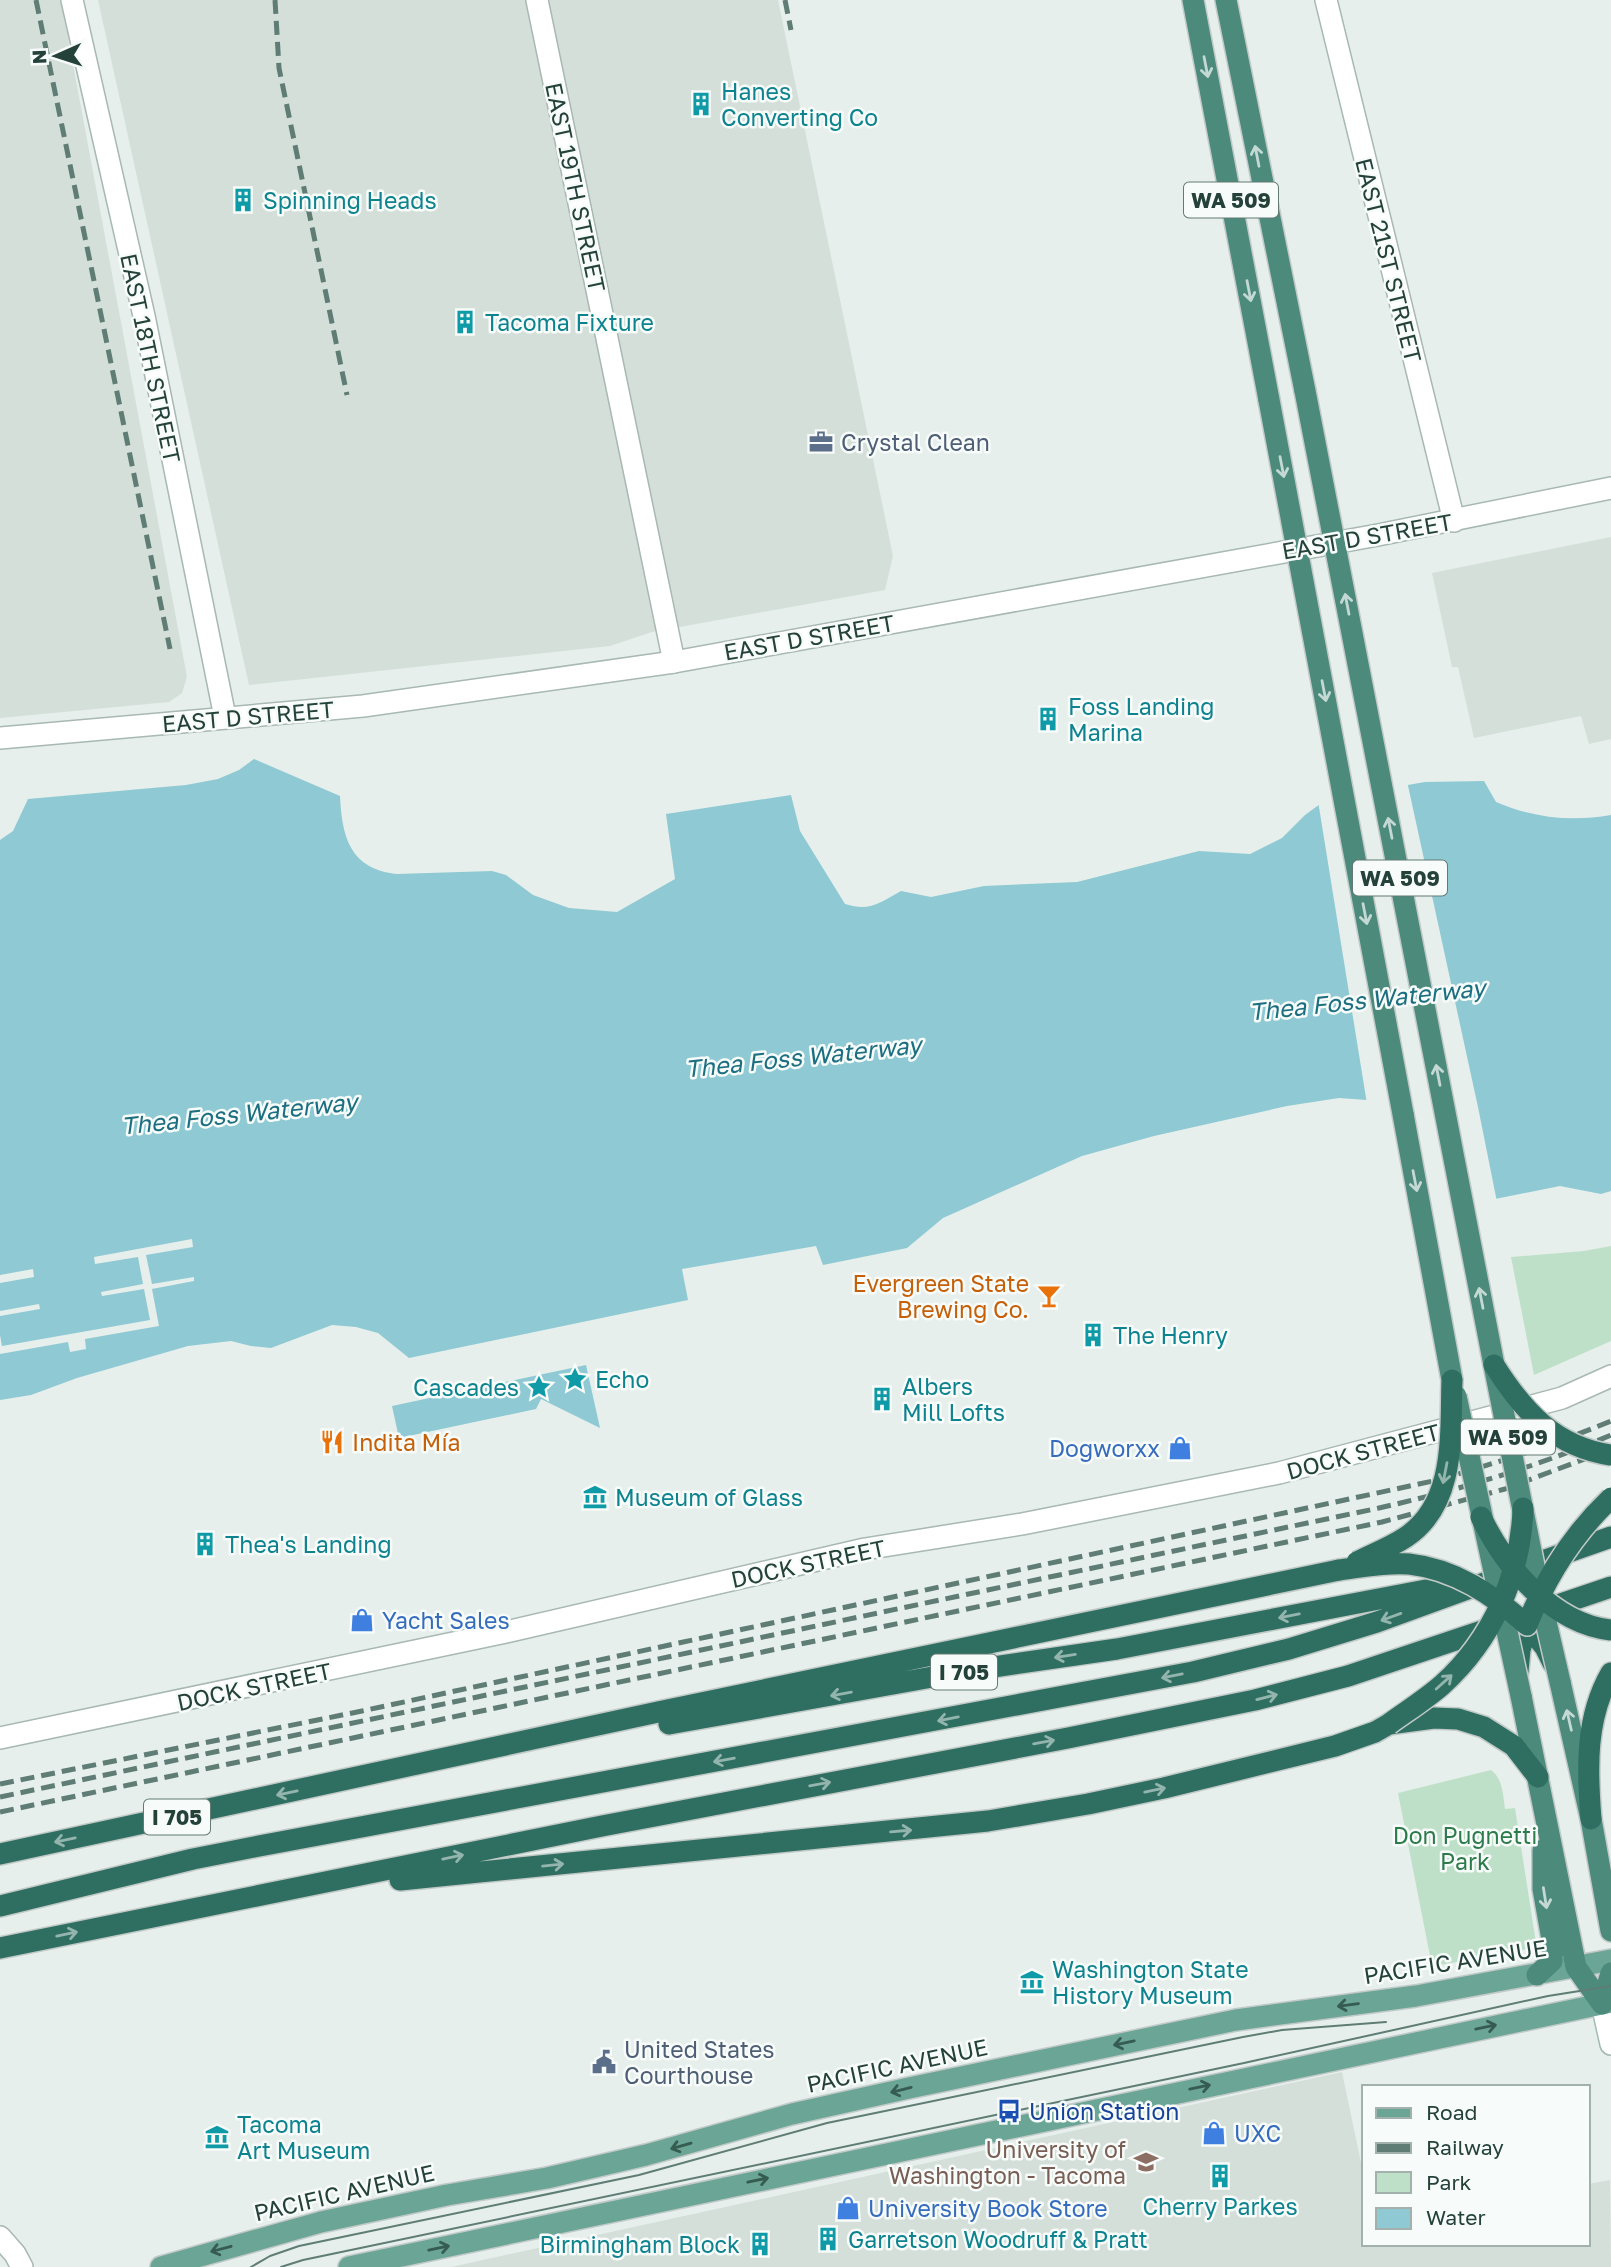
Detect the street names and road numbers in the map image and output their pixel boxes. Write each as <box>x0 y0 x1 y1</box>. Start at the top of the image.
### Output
street label: EAST 19TH STREET <box>540 80 612 294</box>
street label: EAST 21ST STREET <box>1350 155 1428 365</box>
road number: WA 509 <box>1184 182 1278 218</box>
street label: EAST 18TH STREET <box>115 251 187 465</box>
street label: EAST D STREET <box>1280 507 1454 565</box>
street label: EAST D STREET <box>722 608 896 666</box>
street label: EAST D STREET <box>161 695 335 737</box>
road number: WA 509 <box>1353 860 1447 896</box>
street label: DOCK STREET <box>1283 1417 1443 1485</box>
road number: WA 509 <box>1461 1420 1555 1454</box>
street label: DOCK STREET <box>728 1533 888 1593</box>
road number: I 705 <box>931 1654 997 1690</box>
street label: DOCK STREET <box>174 1656 334 1716</box>
road number: I 705 <box>144 1800 210 1834</box>
street label: PACIFIC AVENUE <box>1362 1933 1548 1989</box>
street label: PACIFIC AVENUE <box>804 2032 990 2098</box>
street label: PACIFIC AVENUE <box>251 2158 437 2226</box>

